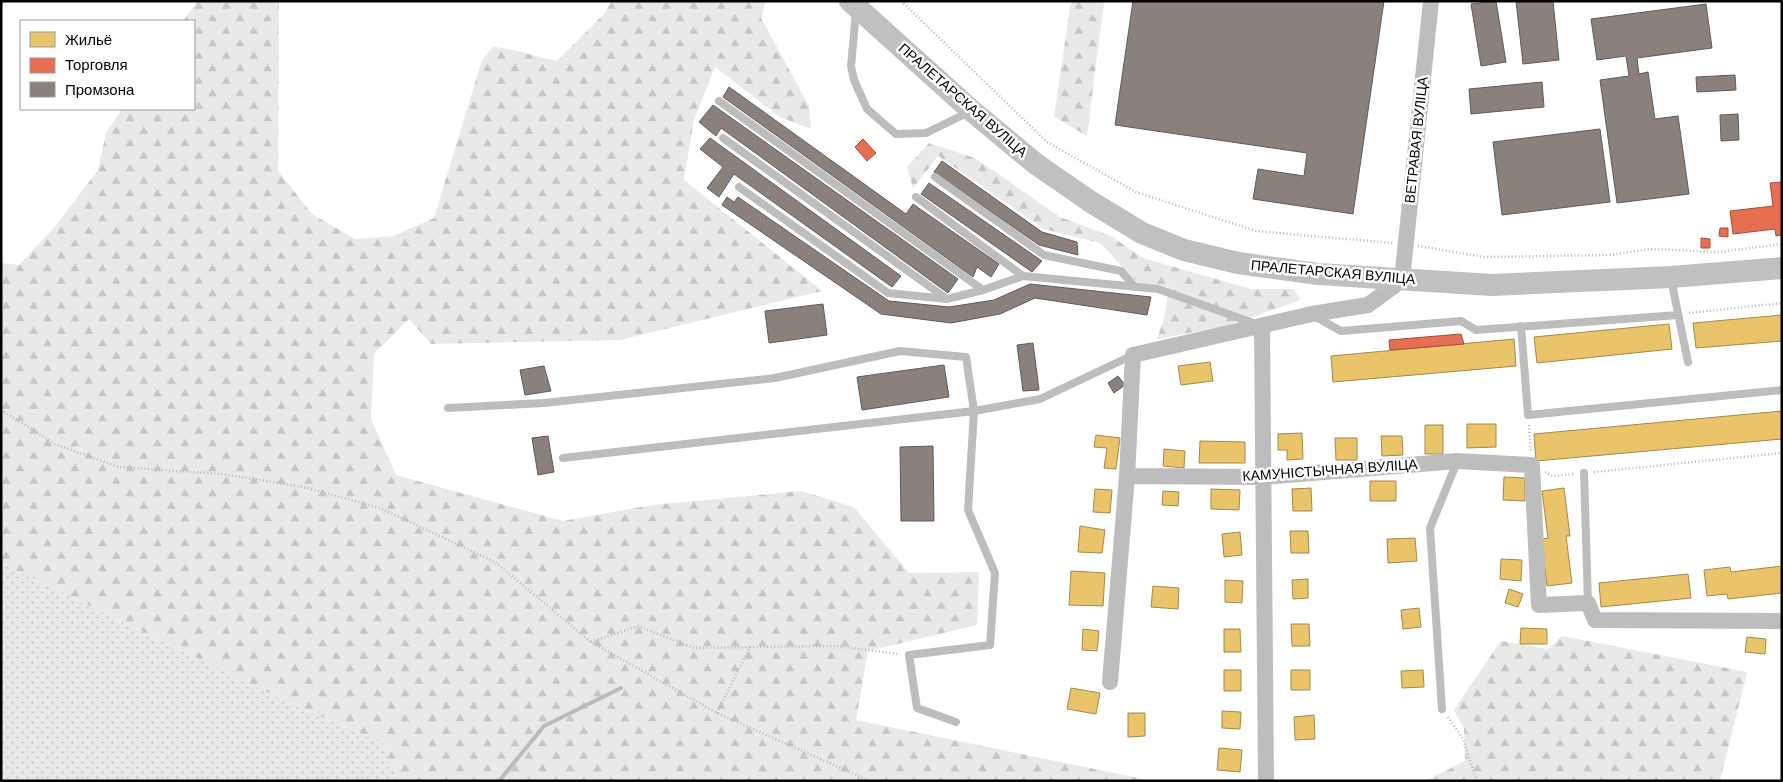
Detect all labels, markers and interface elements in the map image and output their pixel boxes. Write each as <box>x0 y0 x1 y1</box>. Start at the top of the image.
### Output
legend <box>20 20 195 110</box>
text: Жильё <box>65 31 112 48</box>
street label: ПРАЛЕТАРСКАЯ ВУЛІЦА <box>896 40 1031 161</box>
text: Торговля <box>65 56 128 73</box>
street label: ВЕТРАВАЯ ВУЛІЦА <box>1401 75 1431 204</box>
text: Промзона <box>65 81 135 98</box>
street label: ПРАЛЕТАРСКАЯ ВУЛІЦА <box>1250 257 1416 287</box>
street label: КАМУНІСТЫЧНАЯ ВУЛІЦА <box>1242 456 1419 484</box>

